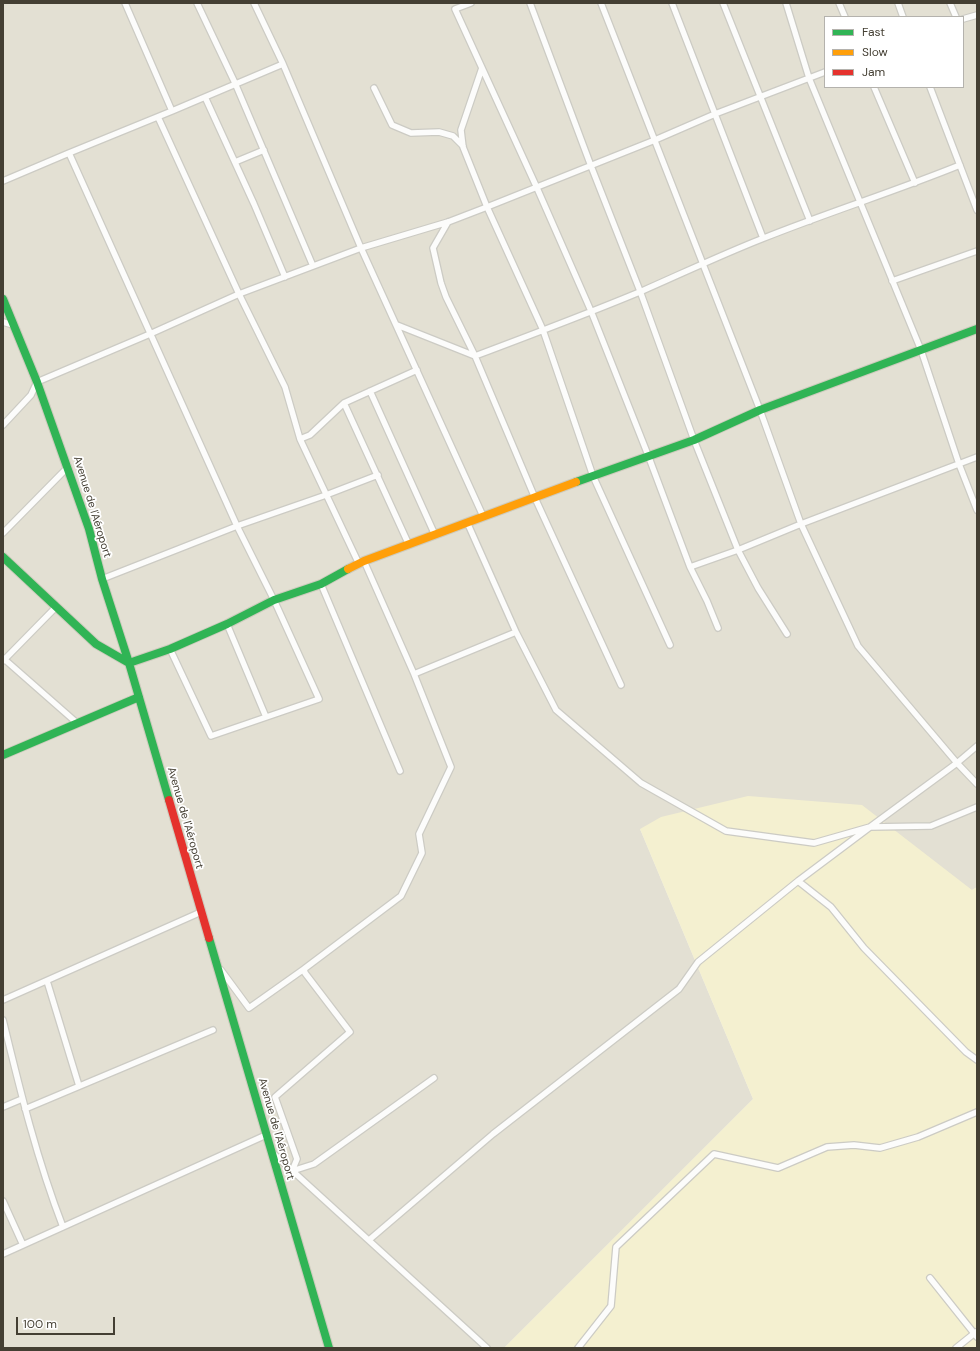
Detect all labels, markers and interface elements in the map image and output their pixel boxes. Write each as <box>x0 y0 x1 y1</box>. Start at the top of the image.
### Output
legend <box>824 16 964 88</box>
text: Fast <box>862 24 885 40</box>
text: Slow <box>862 44 888 60</box>
text: Jam <box>862 64 885 80</box>
street label: Avenue de l'Aéroport <box>70 455 114 559</box>
street label: Avenue de l'Aéroport <box>164 766 206 870</box>
street label: Avenue de l'Aéroport <box>255 1077 297 1181</box>
scale bar <box>18 1309 117 1335</box>
text: 100 m <box>23 1316 57 1332</box>

